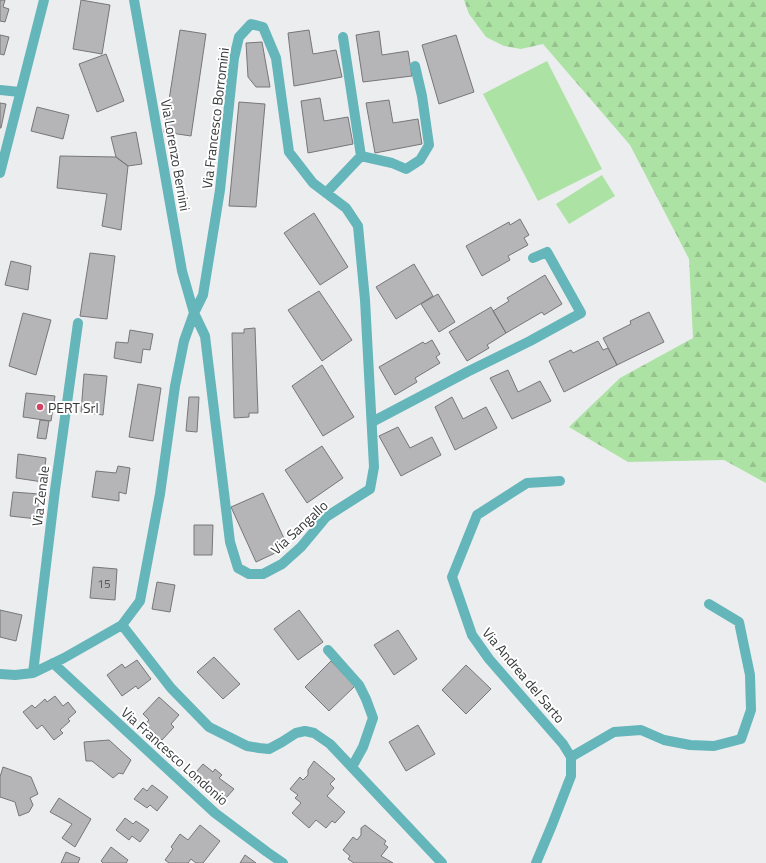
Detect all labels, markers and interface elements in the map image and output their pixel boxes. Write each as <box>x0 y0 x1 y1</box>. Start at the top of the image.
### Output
street label: Via Francesco Borromini <box>196 46 234 190</box>
street label: Via Lorenzo Bernini <box>156 97 196 213</box>
place label: PERT Srl <box>48 397 99 418</box>
marker: PERT Srl <box>35 402 45 412</box>
street label: Via Zenale <box>26 465 54 527</box>
street label: Via Sangallo <box>266 495 332 559</box>
house number: 15 <box>97 574 111 593</box>
street label: Via Andrea del Sarto <box>478 623 570 727</box>
street label: Via Francesco Londonio <box>117 702 233 810</box>

